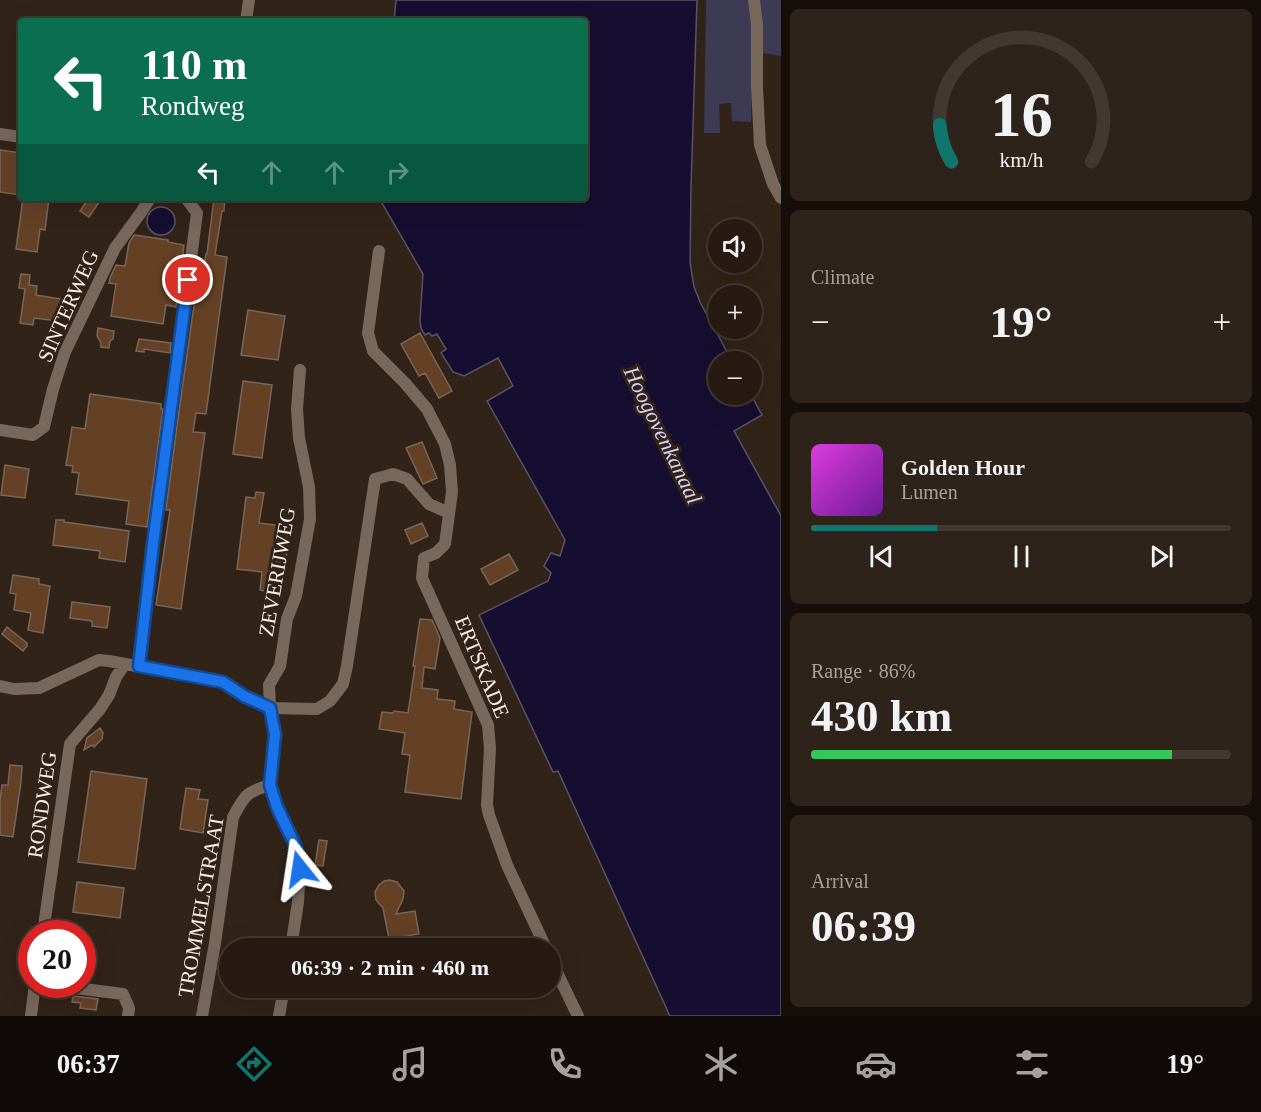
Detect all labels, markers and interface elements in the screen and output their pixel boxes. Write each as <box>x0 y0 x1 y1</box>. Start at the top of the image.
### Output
icon: left <box>42 42 120 120</box>
text: 110 m <box>141 42 247 88</box>
text: 16 <box>990 80 1052 149</box>
text: Rondweg <box>141 91 245 121</box>
text: km/h <box>999 149 1043 173</box>
icon: left <box>192 156 225 189</box>
icon: ahead <box>255 156 288 189</box>
icon: ahead <box>318 156 351 189</box>
icon: right <box>381 156 414 189</box>
map controls <box>708 219 762 405</box>
button: sound <box>708 219 762 273</box>
street label: SINTERWEG <box>33 246 103 366</box>
pin <box>162 254 213 305</box>
icon: arrive <box>171 263 204 296</box>
text: Climate <box>811 266 874 288</box>
button: + <box>708 285 762 339</box>
text: 19° <box>990 297 1053 347</box>
text: − <box>811 304 830 340</box>
text: + <box>1212 304 1231 340</box>
button: − <box>708 351 762 405</box>
water label: Hoogovenkanaal <box>618 361 707 508</box>
text: Golden Hour <box>901 455 1025 480</box>
text: Lumen <box>901 481 958 503</box>
street label: ZEVERIJWEG <box>254 506 300 638</box>
icon: previous <box>865 540 898 573</box>
icon: pause <box>1005 540 1038 573</box>
icon: next <box>1145 540 1178 573</box>
street label: ERTSKADE <box>450 612 514 722</box>
text: Range · 86% <box>811 660 915 682</box>
text: 430 km <box>811 691 952 741</box>
street label: RONDWEG <box>23 750 61 860</box>
street label: TROMMELSTRAAT <box>173 813 229 999</box>
position arrow <box>268 837 332 901</box>
text: Arrival <box>811 870 869 892</box>
text: 06:39 <box>811 901 916 951</box>
speed limit sign: 20 <box>18 920 96 998</box>
text: 06:39 · 2 min · 460 m <box>291 955 489 980</box>
icon: directions <box>233 1043 275 1085</box>
icon: music <box>389 1043 431 1085</box>
icon: phone <box>544 1043 586 1085</box>
icon: climate <box>700 1043 742 1085</box>
icon: car <box>855 1043 897 1085</box>
icon: filters <box>1011 1043 1053 1085</box>
text: 06:37 <box>57 1049 120 1079</box>
text: 19° <box>1166 1049 1204 1079</box>

